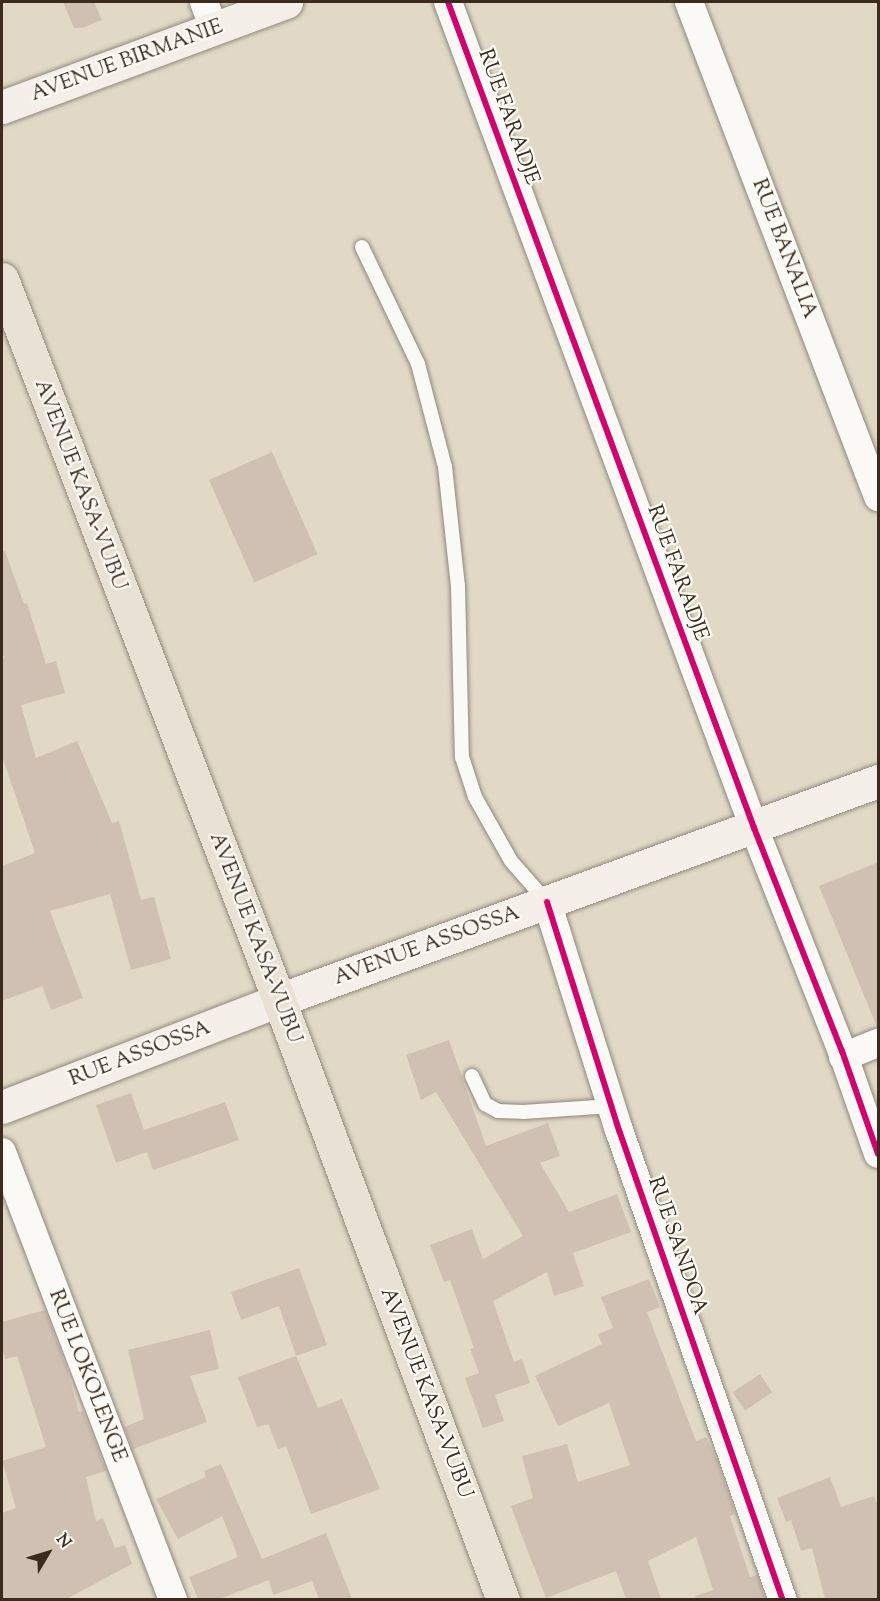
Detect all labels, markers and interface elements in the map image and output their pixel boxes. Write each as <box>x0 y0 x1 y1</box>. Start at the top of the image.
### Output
street label: AVENUE BIRMANIE <box>27 15 227 107</box>
street label: RUE FARADJE <box>472 46 544 188</box>
street label: RUE BANALIA <box>746 175 822 323</box>
street label: AVENUE KASA-VUBU <box>28 376 132 594</box>
street label: RUE FARADJE <box>641 502 713 644</box>
street label: AVENUE KASA-VUBU <box>203 829 307 1047</box>
street label: AVENUE ASSOSSA <box>331 901 523 991</box>
street label: RUE ASSOSSA <box>66 1015 214 1093</box>
street label: RUE SANDOA <box>642 1174 712 1318</box>
street label: AVENUE KASA-VUBU <box>374 1284 478 1502</box>
street label: RUE LOKOLENGE <box>42 1286 132 1466</box>
north arrow <box>18 1523 78 1583</box>
text: N <box>50 1529 76 1554</box>

